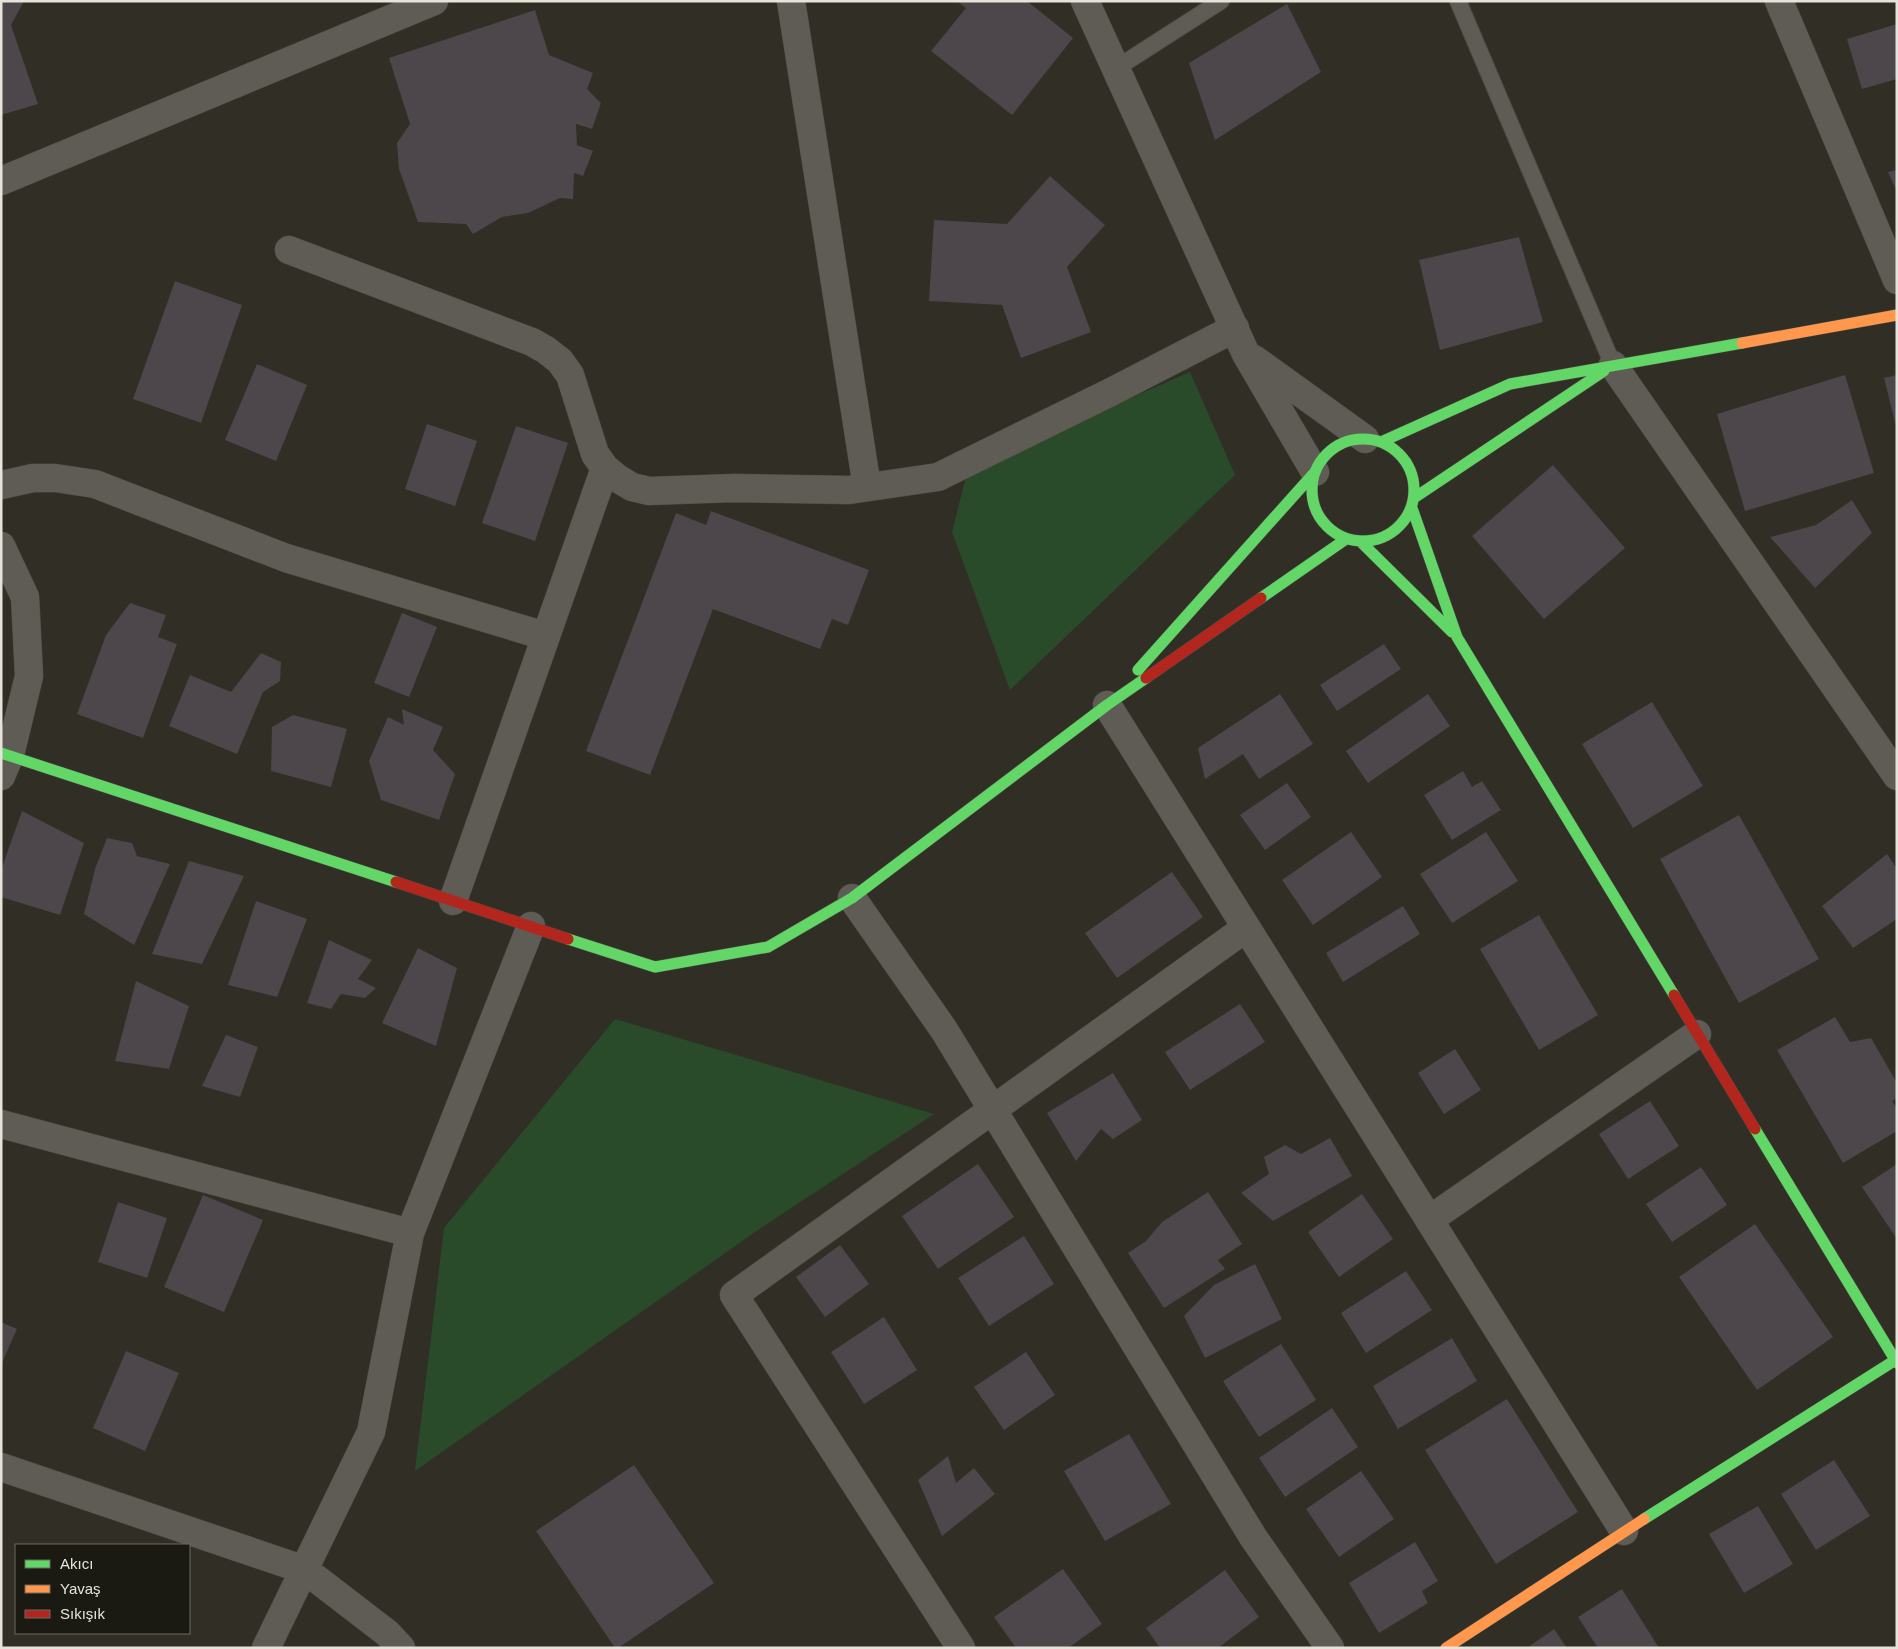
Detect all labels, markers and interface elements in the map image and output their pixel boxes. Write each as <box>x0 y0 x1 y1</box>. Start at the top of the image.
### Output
legend <box>15 1544 190 1634</box>
text: Akıcı <box>60 1555 93 1572</box>
text: Yavaş <box>60 1580 101 1597</box>
text: Sıkışık <box>60 1605 106 1622</box>

